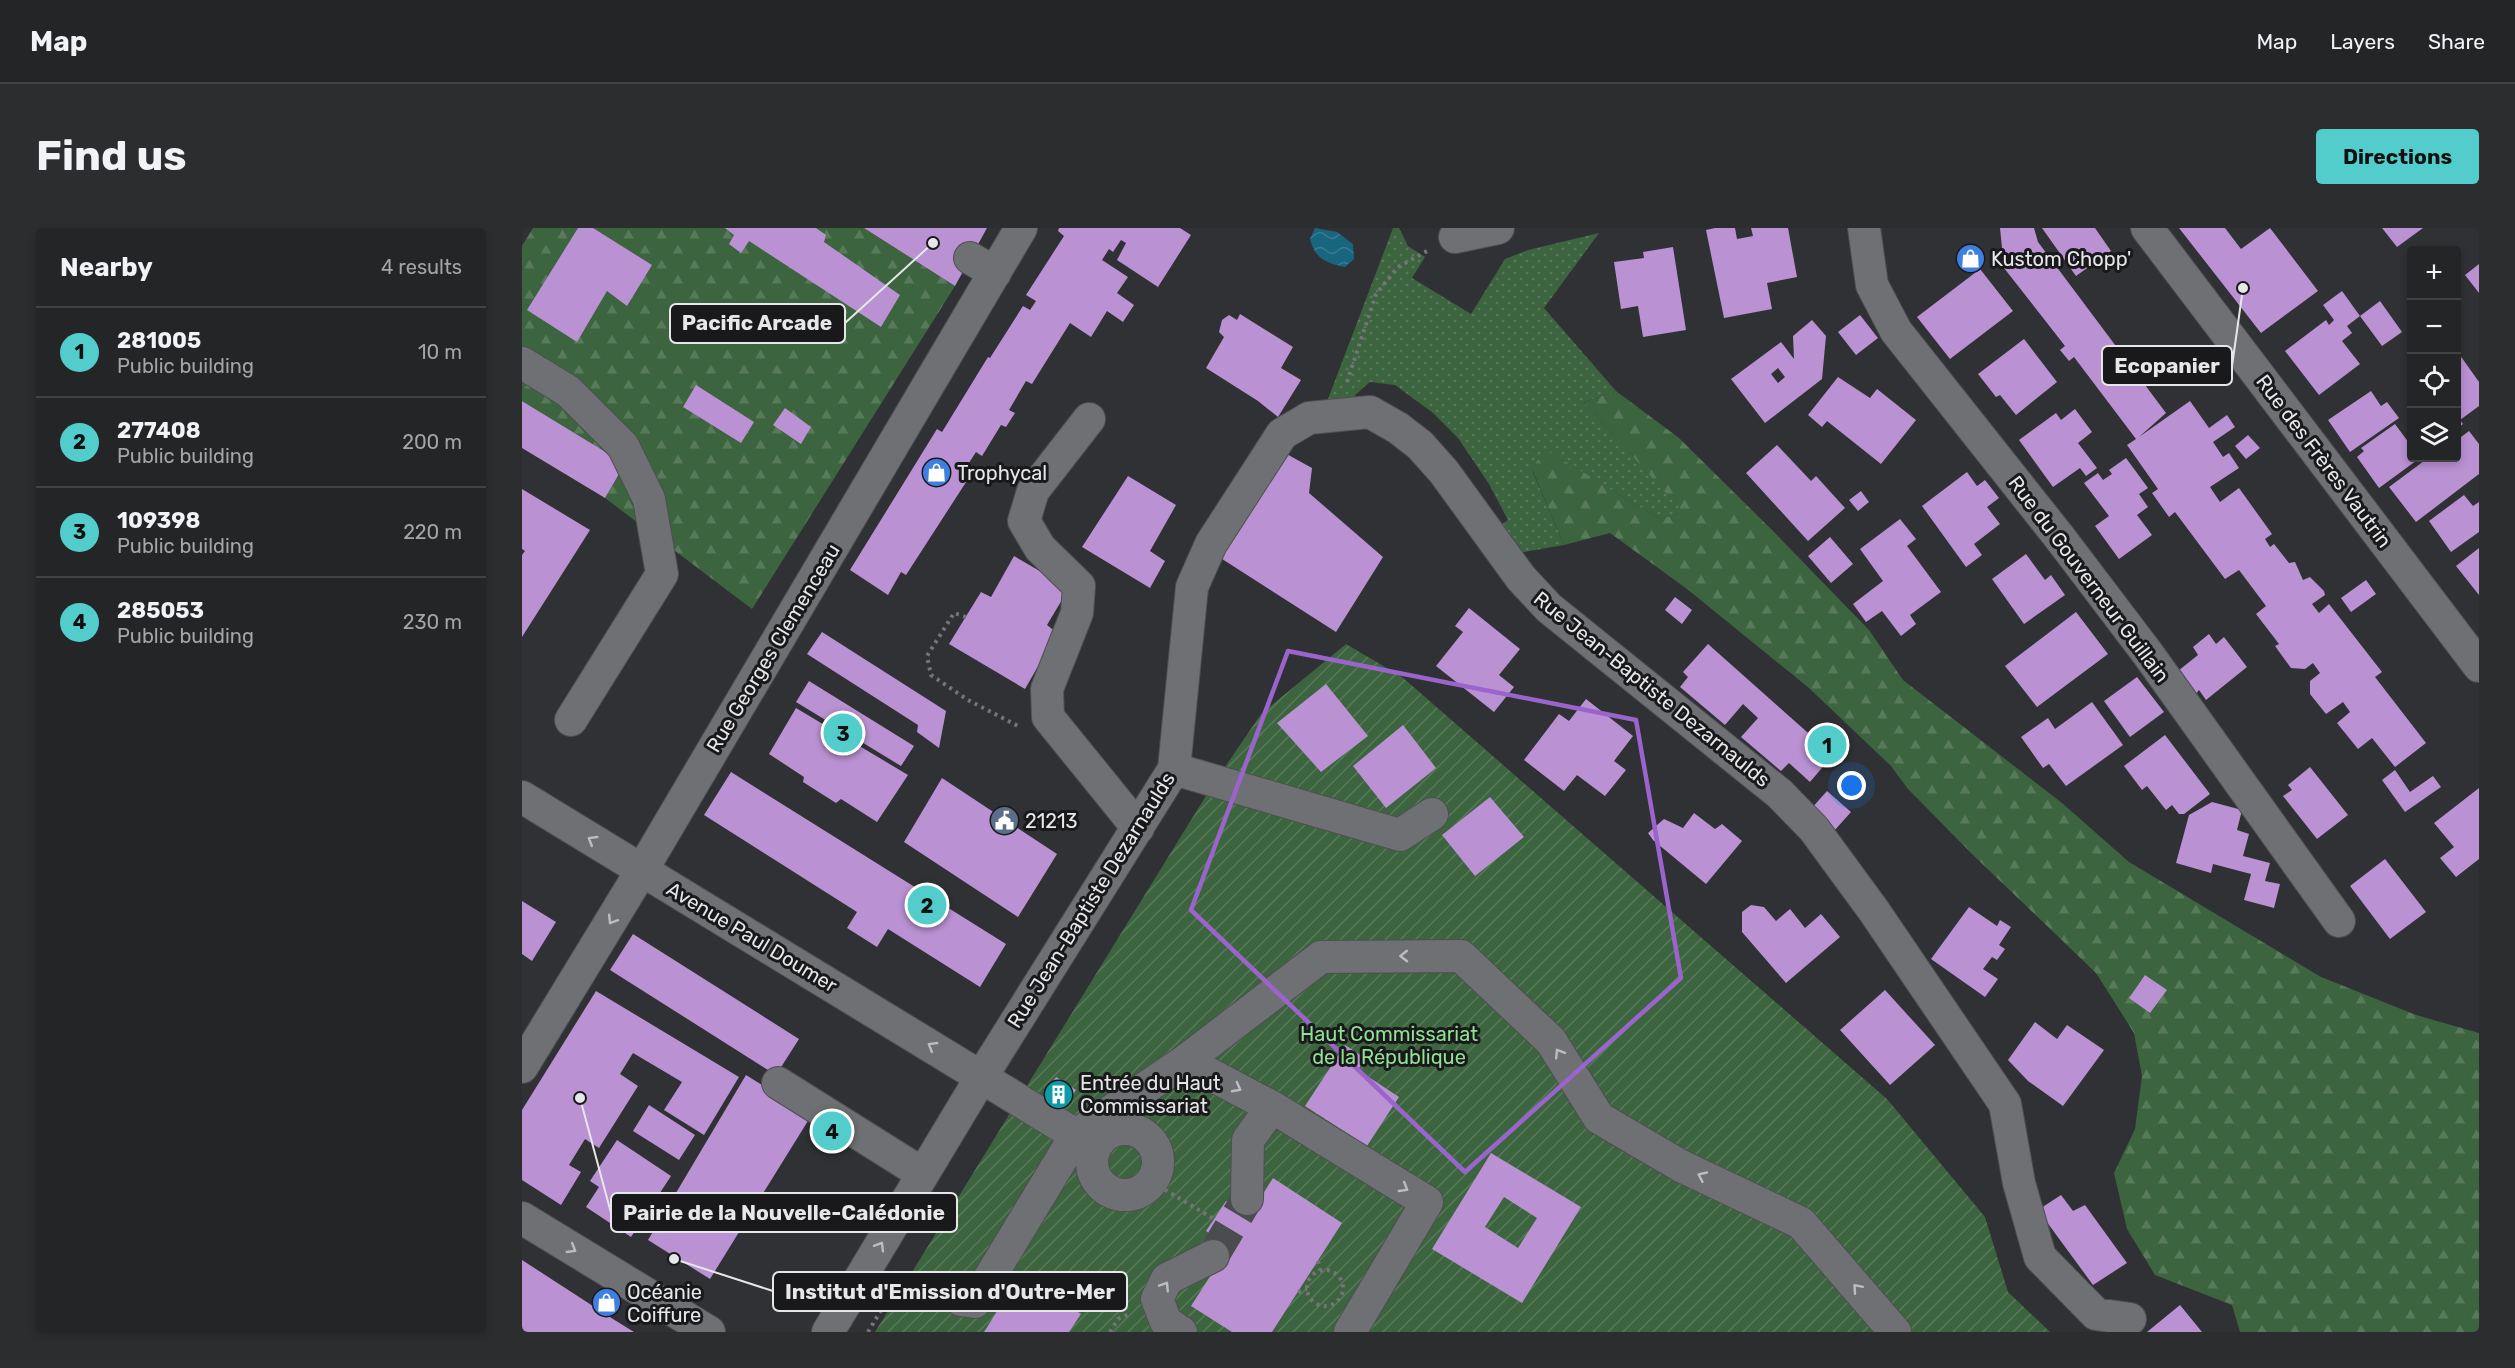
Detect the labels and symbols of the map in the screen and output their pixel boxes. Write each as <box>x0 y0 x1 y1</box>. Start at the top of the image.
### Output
shop icon: Kustom Chopp' <box>1954 243 1986 275</box>
place label: Kustom Chopp' <box>1991 247 2131 271</box>
callout: Pacific Arcade <box>670 304 845 343</box>
text: Pacific Arcade <box>682 310 832 335</box>
callout: Ecopanier <box>2102 346 2232 385</box>
text: Ecopanier <box>2114 353 2220 378</box>
street label: Rue des Frères Vautrin <box>2251 370 2397 552</box>
shop icon: Trophycal <box>920 457 952 489</box>
place label: Trophycal <box>957 461 1047 485</box>
street label: Rue du Gouverneur Guillain <box>2003 471 2175 687</box>
street label: Rue Georges Clemenceau <box>701 539 845 757</box>
street label: Rue Jean-Baptiste Dezarnaulds <box>1529 586 1775 792</box>
pin: 3 <box>824 710 862 756</box>
pin: 1 <box>1808 722 1846 768</box>
street label: Rue Jean-Baptiste Dezarnaulds <box>1002 768 1180 1032</box>
your location <box>1837 771 1866 800</box>
public building icon: 21213 <box>988 805 1020 837</box>
place label: 21213 <box>1025 809 1078 833</box>
one-way arrow <box>588 835 598 847</box>
street label: Avenue Paul Doumer <box>663 877 842 998</box>
pin: 2 <box>908 882 946 928</box>
one-way arrow <box>607 914 619 924</box>
one-way arrow <box>1400 950 1409 962</box>
park label: Haut Commissariat de la République <box>1300 1022 1478 1069</box>
one-way arrow <box>928 1041 938 1053</box>
one-way arrow <box>1554 1049 1566 1059</box>
place label: Entrée du Haut Commissariat <box>1080 1071 1221 1118</box>
building icon: Entrée du Haut Commissariat <box>1043 1078 1075 1110</box>
one-way arrow <box>1230 1081 1241 1092</box>
pin: 4 <box>812 1108 852 1154</box>
one-way arrow <box>1698 1172 1709 1184</box>
one-way arrow <box>1398 1180 1408 1192</box>
callout: Pairie de la Nouvelle-Calédonie <box>611 1193 957 1232</box>
text: Pairie de la Nouvelle-Calédonie <box>623 1200 945 1225</box>
one-way arrow <box>566 1241 576 1253</box>
one-way arrow <box>873 1242 884 1252</box>
callout: Institut d'Emission d'Outre-Mer <box>773 1272 1127 1311</box>
text: Institut d'Emission d'Outre-Mer <box>785 1279 1116 1304</box>
place label: Océanie Coiffure <box>627 1280 702 1327</box>
one-way arrow <box>1157 1282 1168 1293</box>
one-way arrow <box>1853 1284 1864 1295</box>
shop icon: Océanie Coiffure <box>590 1287 622 1319</box>

